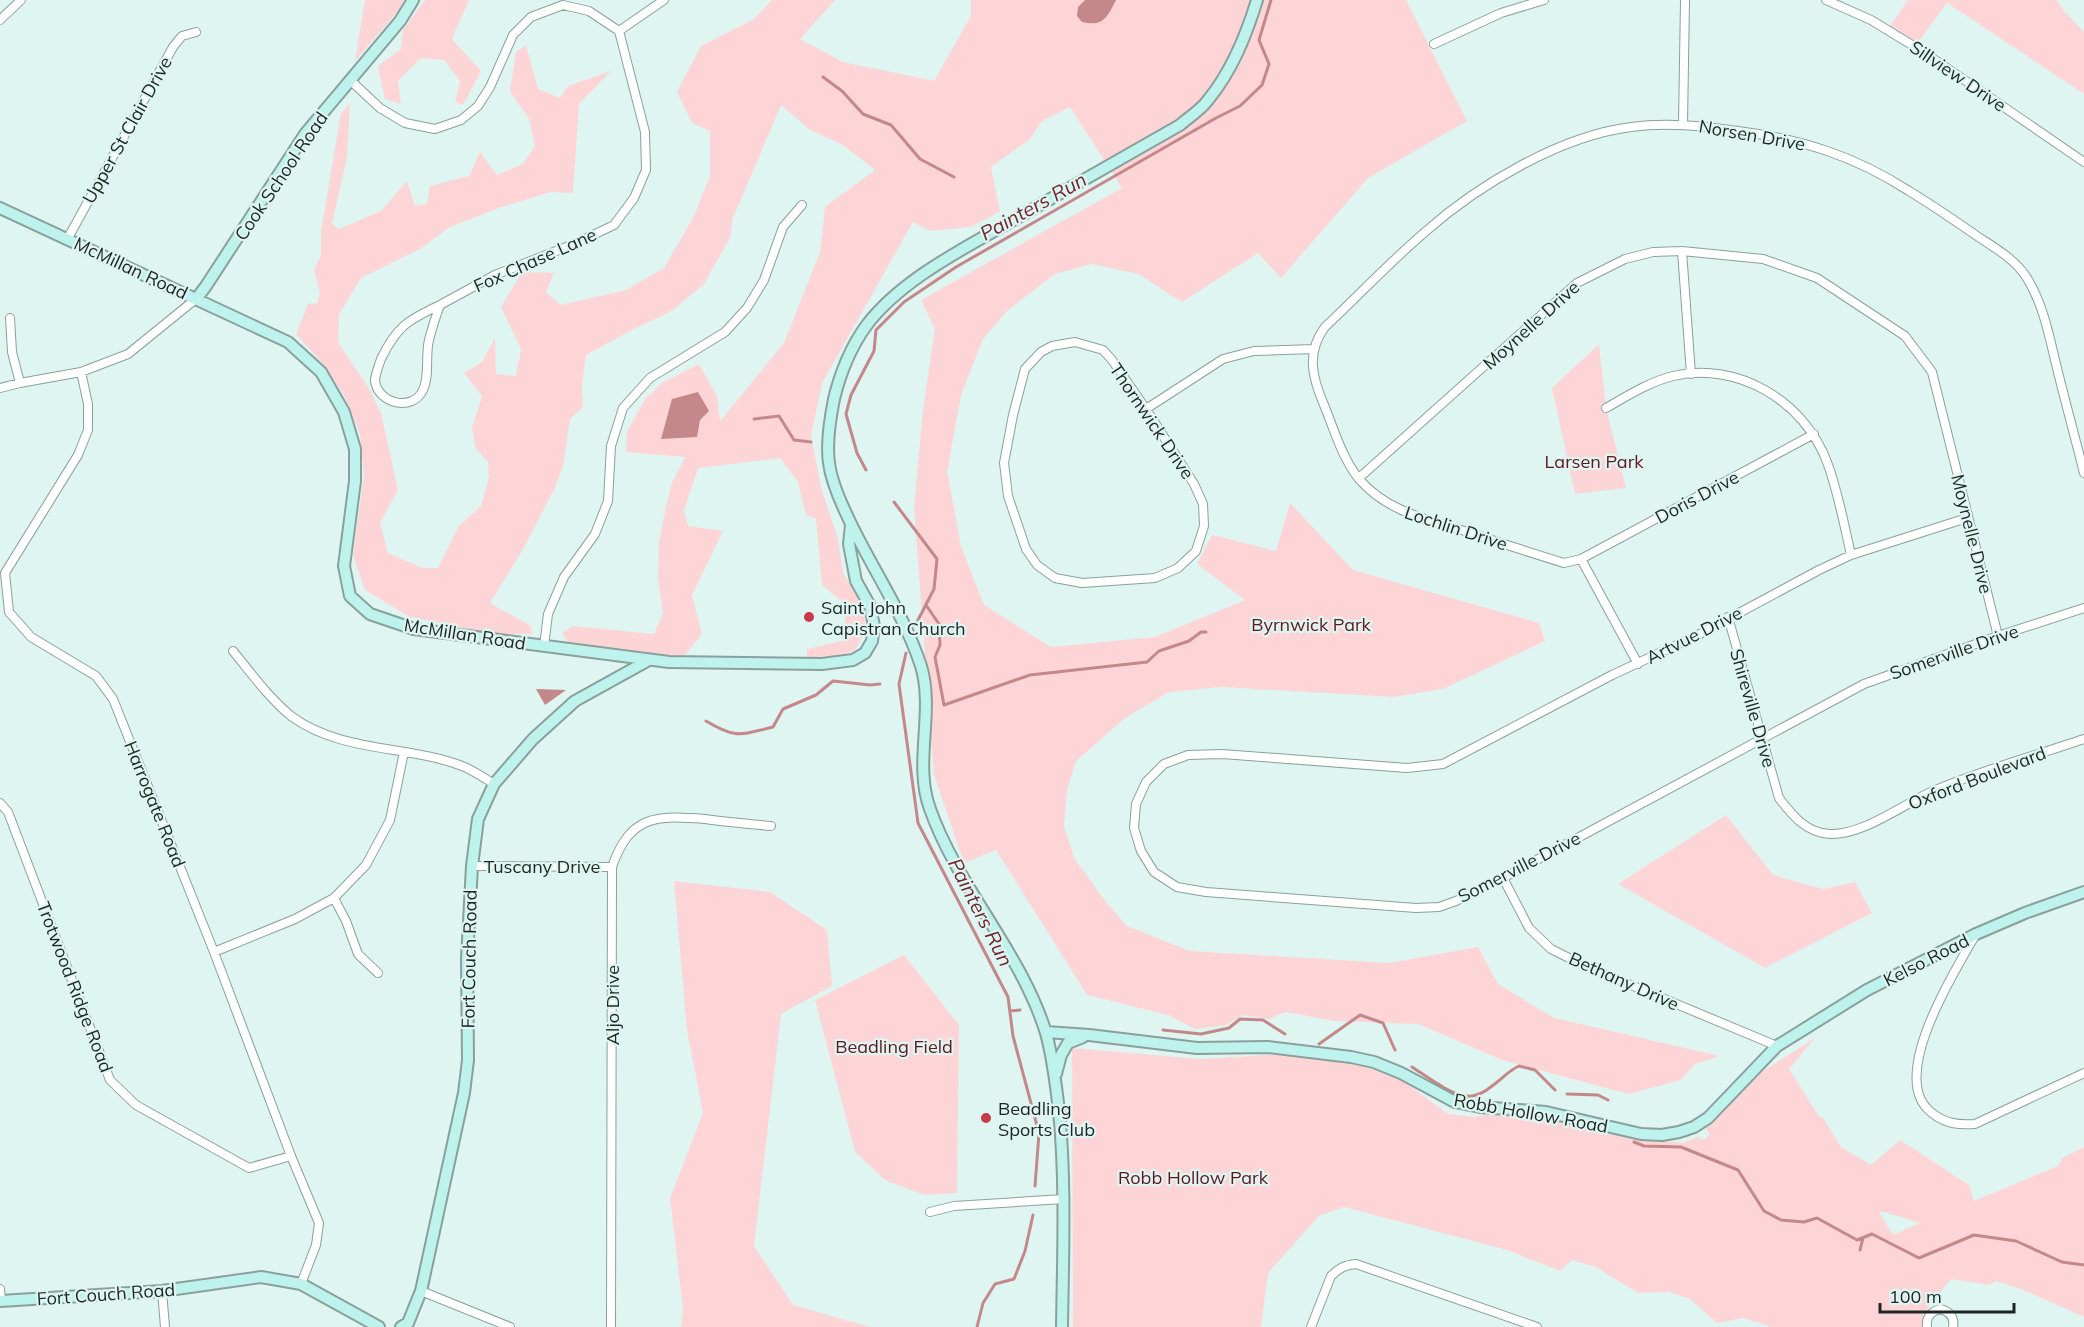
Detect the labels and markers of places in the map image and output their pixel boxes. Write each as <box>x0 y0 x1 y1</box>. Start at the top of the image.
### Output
place label: Saint John Capistran Church <box>821 596 966 640</box>
marker: Saint John Capistran Church <box>802 610 816 624</box>
place label: Beadling Sports Club <box>998 1097 1095 1141</box>
marker: Beadling Sports Club <box>979 1111 993 1125</box>

